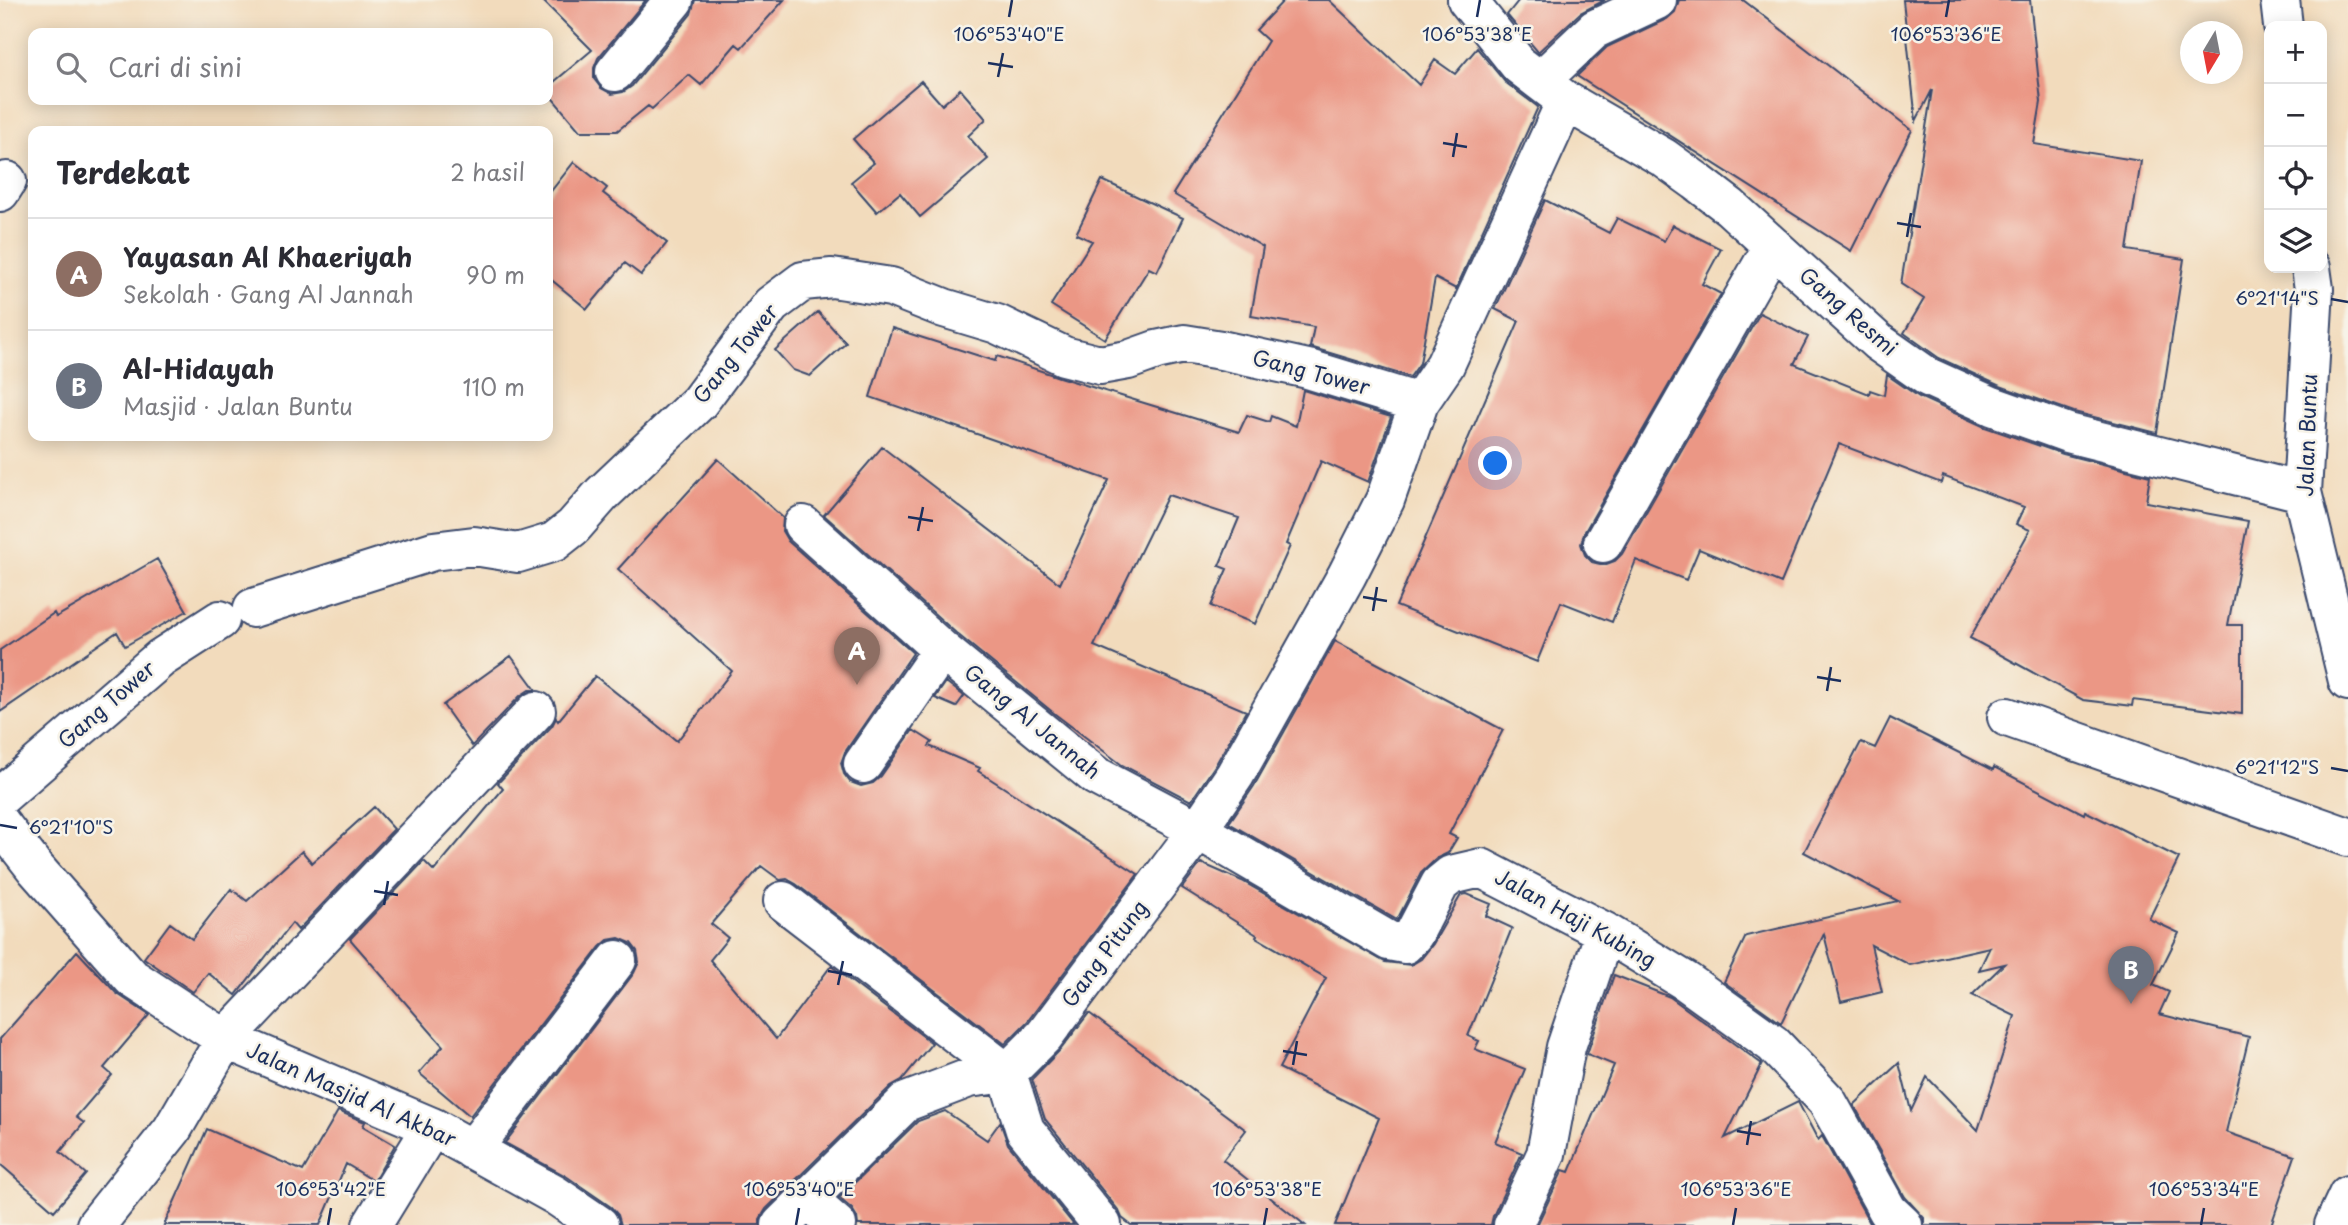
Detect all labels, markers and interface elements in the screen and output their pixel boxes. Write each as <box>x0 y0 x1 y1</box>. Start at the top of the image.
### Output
text: 106°53'40"E <box>953 20 1065 47</box>
text: 106°53'38"E <box>1422 20 1532 47</box>
text: 106°53'36"E <box>1891 20 2002 47</box>
north arrow <box>2180 21 2243 84</box>
map controls <box>2264 21 2327 273</box>
button: + <box>2264 21 2327 84</box>
search box <box>28 28 553 105</box>
text: Cari di sini <box>108 47 242 86</box>
icon: search <box>52 48 90 86</box>
button: − <box>2264 84 2327 147</box>
button: locate <box>2264 147 2327 210</box>
text: Terdekat <box>56 149 191 194</box>
text: 2 hasil <box>450 154 525 189</box>
button: layers <box>2264 210 2327 273</box>
text: Yayasan Al Khaeriyah <box>123 237 412 276</box>
text: A <box>70 257 88 292</box>
text: 90 m <box>466 257 525 292</box>
street label: Gang Resmi <box>1793 259 1906 362</box>
text: Sekolah · Gang Al Jannah <box>123 276 414 311</box>
text: 6°21'14"S <box>2235 284 2319 311</box>
street label: Gang Tower <box>684 296 785 410</box>
street label: Gang Tower <box>1249 340 1374 402</box>
text: Al-Hidayah <box>123 349 275 388</box>
text: B <box>71 369 87 404</box>
text: 110 m <box>463 369 525 404</box>
street label: Jalan Buntu <box>2288 373 2324 497</box>
text: Masjid · Jalan Buntu <box>123 388 353 423</box>
your location <box>1478 446 1512 480</box>
pin: A <box>834 627 880 685</box>
street label: Gang Tower <box>50 652 162 755</box>
street label: Gang Al Jannah <box>958 655 1108 786</box>
text: 6°21'12"S <box>2235 753 2319 780</box>
text: 6°21'10"S <box>29 813 113 840</box>
street label: Jalan Haji Kubing <box>1490 860 1662 975</box>
street label: Gang Pitung <box>1052 892 1154 1013</box>
pin: B <box>2108 946 2154 1004</box>
street label: Jalan Masjid Al Akbar <box>242 1033 462 1154</box>
text: 106°53'42"E <box>276 1175 386 1202</box>
text: 106°53'40"E <box>743 1175 855 1202</box>
text: 106°53'38"E <box>1212 1175 1322 1202</box>
text: 106°53'36"E <box>1681 1175 1792 1202</box>
text: 106°53'34"E <box>2149 1175 2259 1202</box>

